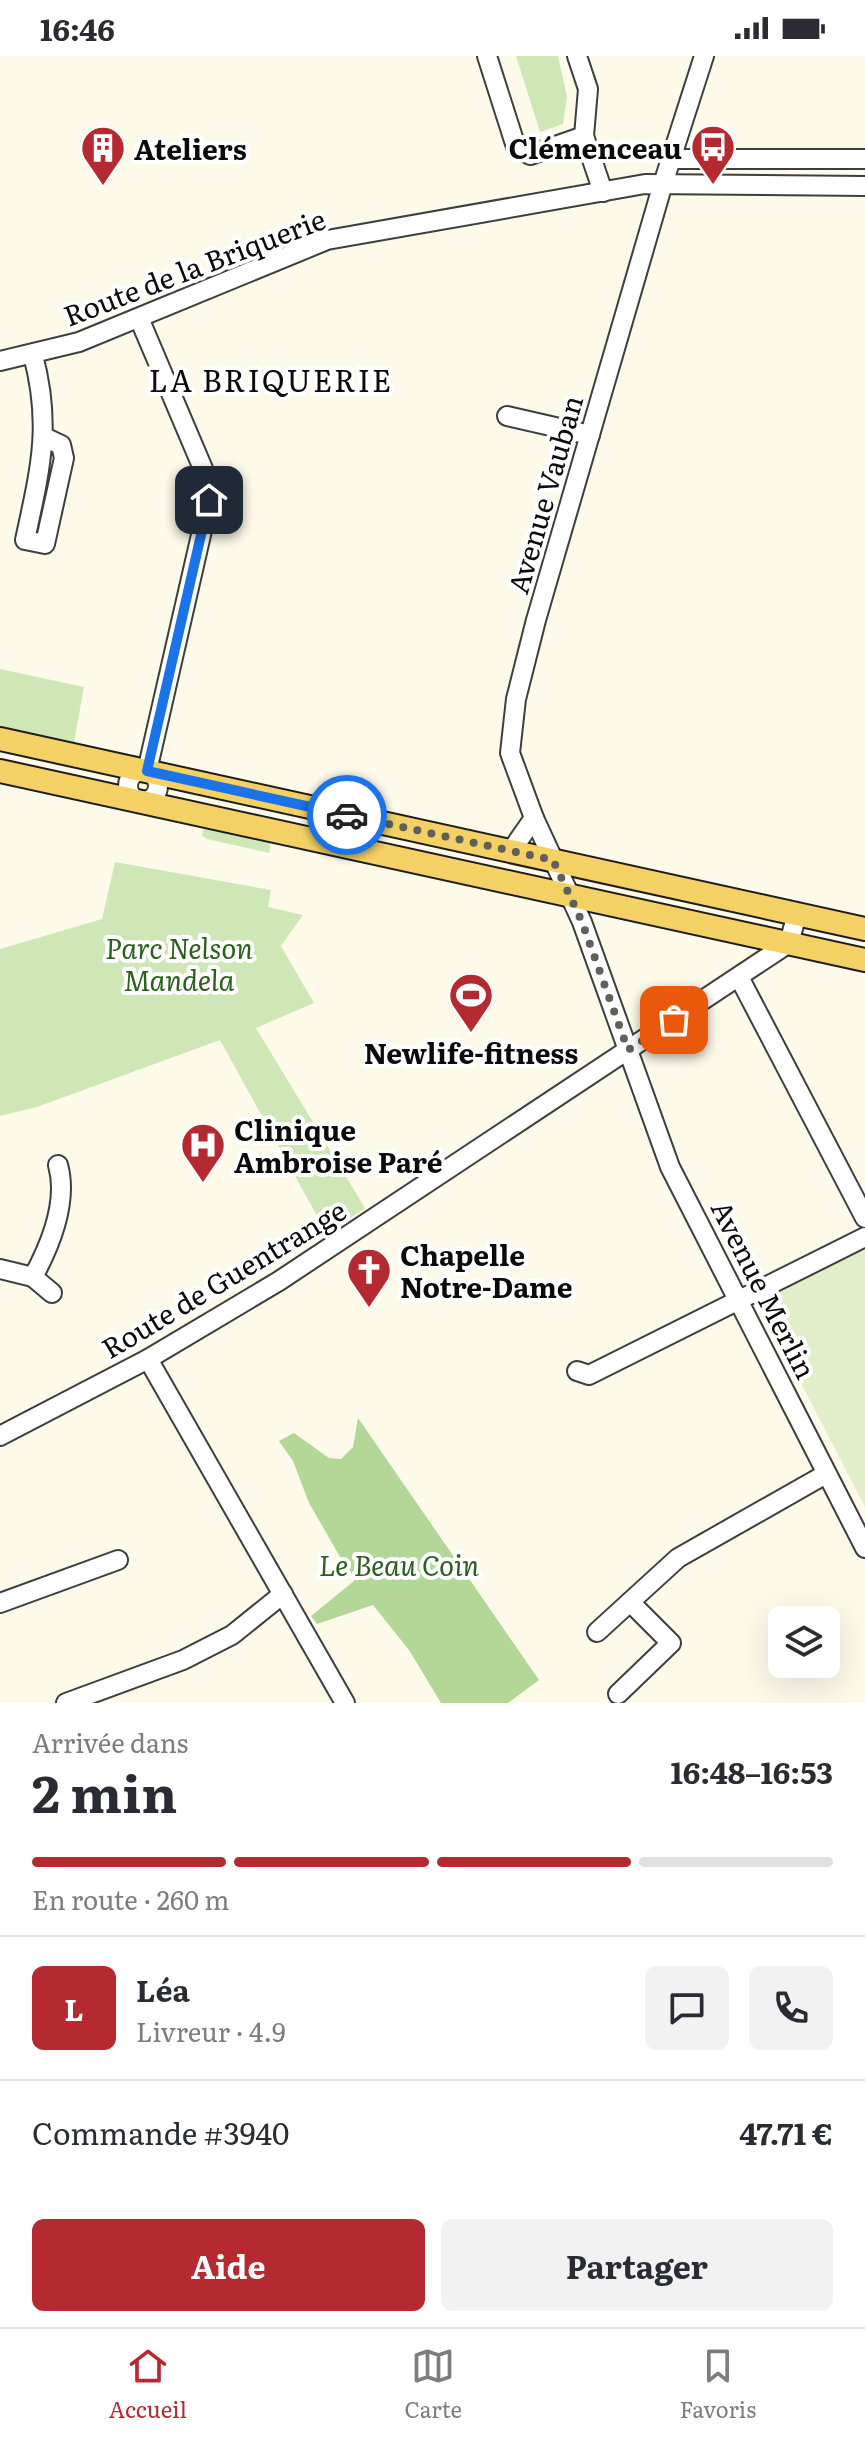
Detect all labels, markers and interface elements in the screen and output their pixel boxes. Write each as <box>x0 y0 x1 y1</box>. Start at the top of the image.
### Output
text: 16:46 <box>40 6 115 50</box>
bus stop icon: Clémenceau <box>689 123 737 186</box>
building icon: Ateliers <box>79 124 127 187</box>
place label: Clémenceau <box>509 126 682 168</box>
place label: Ateliers <box>134 127 247 169</box>
street label: Route de la Briquerie <box>57 197 331 335</box>
district label: LA BRIQUERIE <box>149 357 393 401</box>
street label: Avenue Vauban <box>496 390 592 598</box>
pin <box>175 466 243 534</box>
icon: home <box>187 478 231 522</box>
courier <box>307 775 387 855</box>
icon: car <box>325 793 369 837</box>
park label: Parc Nelson Mandela <box>105 926 253 1000</box>
sports icon: Newlife-fitness <box>447 971 495 1034</box>
pin <box>640 986 708 1054</box>
icon: bag <box>652 998 696 1042</box>
place label: Newlife-fitness <box>364 1031 578 1073</box>
place label: Clinique Ambroise Paré <box>234 1108 443 1182</box>
hospital icon: Clinique Ambroise Paré <box>179 1121 227 1184</box>
street label: Route de Guentrange <box>93 1188 353 1368</box>
street label: Avenue Merlin <box>702 1192 828 1386</box>
place label: Chapelle Notre-Dame <box>400 1233 573 1307</box>
church icon: Chapelle Notre-Dame <box>345 1246 393 1309</box>
park label: Le Beau Coin <box>319 1543 480 1585</box>
map controls <box>768 1606 840 1678</box>
button: layers <box>768 1606 840 1678</box>
text: Arrivée dans <box>32 1722 188 1761</box>
text: 16:48–16:53 <box>670 1749 833 1793</box>
text: 2 min <box>32 1752 177 1829</box>
text: En route · 260 m <box>32 1879 229 1918</box>
button: chat <box>645 1966 729 2050</box>
button: phone <box>749 1966 833 2050</box>
text: Léa <box>136 1967 190 2011</box>
text: L <box>64 1986 84 2030</box>
text: Livreur · 4.9 <box>136 2011 286 2050</box>
text: Commande #3940 <box>32 2110 289 2154</box>
text: 47.71 € <box>739 2110 833 2154</box>
button: Aide <box>32 2219 425 2311</box>
button: Partager <box>441 2219 833 2311</box>
tab: Accueil <box>109 2344 187 2425</box>
tab: Carte <box>405 2344 462 2425</box>
tab: Favoris <box>680 2344 756 2425</box>

